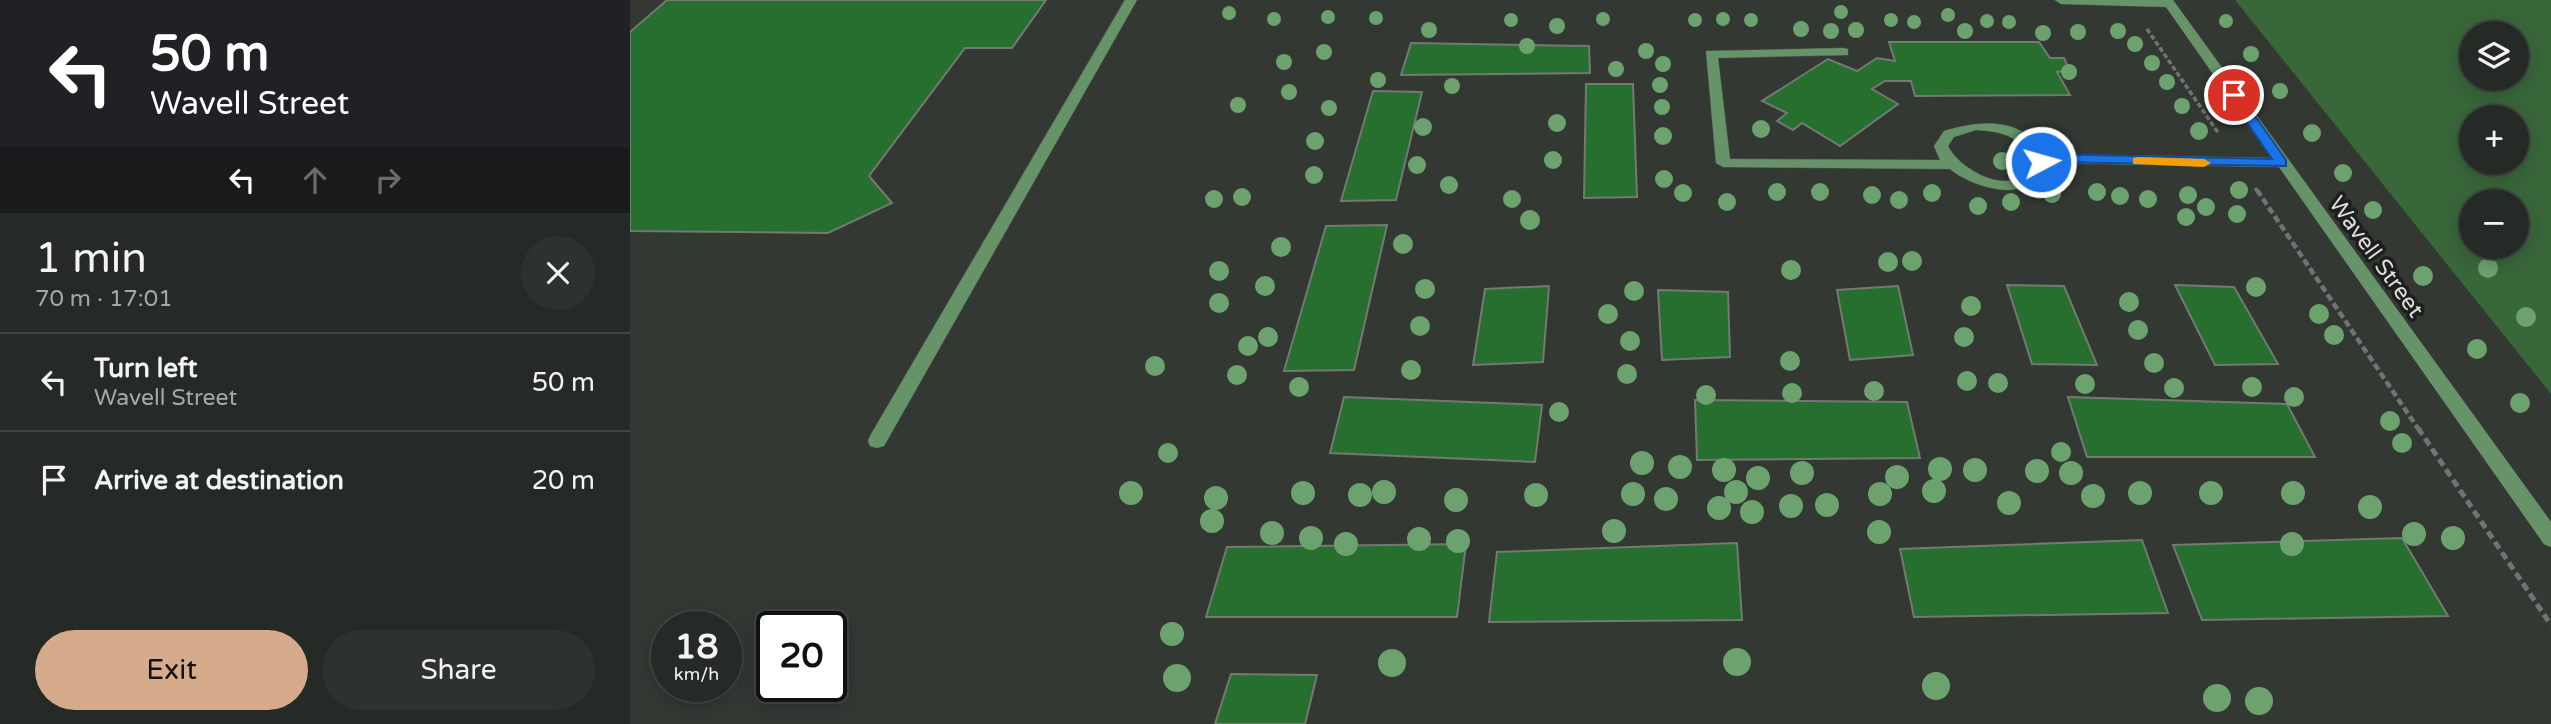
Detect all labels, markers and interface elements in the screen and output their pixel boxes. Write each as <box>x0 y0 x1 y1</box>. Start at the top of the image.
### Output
map controls <box>2459 21 2529 259</box>
button: layers <box>2459 21 2529 91</box>
text: 50 m <box>150 25 269 84</box>
icon: left <box>35 28 126 119</box>
pin <box>2204 65 2264 125</box>
icon: arrive <box>2215 76 2253 114</box>
text: Wavell Street <box>150 85 349 123</box>
button: + <box>2459 105 2529 175</box>
position arrow <box>2004 125 2078 199</box>
icon: left <box>223 161 261 199</box>
icon: ahead <box>296 161 334 199</box>
icon: right <box>369 161 407 199</box>
button: − <box>2459 189 2529 259</box>
street label: Wavell Street <box>2323 191 2430 323</box>
text: 1 min <box>35 233 147 284</box>
button: close <box>521 236 595 310</box>
text: 70 m · 17:01 <box>35 285 173 313</box>
text: Turn left <box>94 353 197 384</box>
icon: left <box>35 363 73 401</box>
text: 50 m <box>532 367 595 398</box>
text: Wavell Street <box>94 384 237 412</box>
icon: arrive <box>35 461 73 499</box>
text: Arrive at destination <box>94 465 344 496</box>
text: 20 m <box>532 465 595 496</box>
speed limit sign: 20 <box>756 611 847 702</box>
text: 18 <box>675 626 718 668</box>
button: Exit <box>35 630 308 710</box>
button: Share <box>322 630 595 710</box>
text: km/h <box>674 663 719 685</box>

